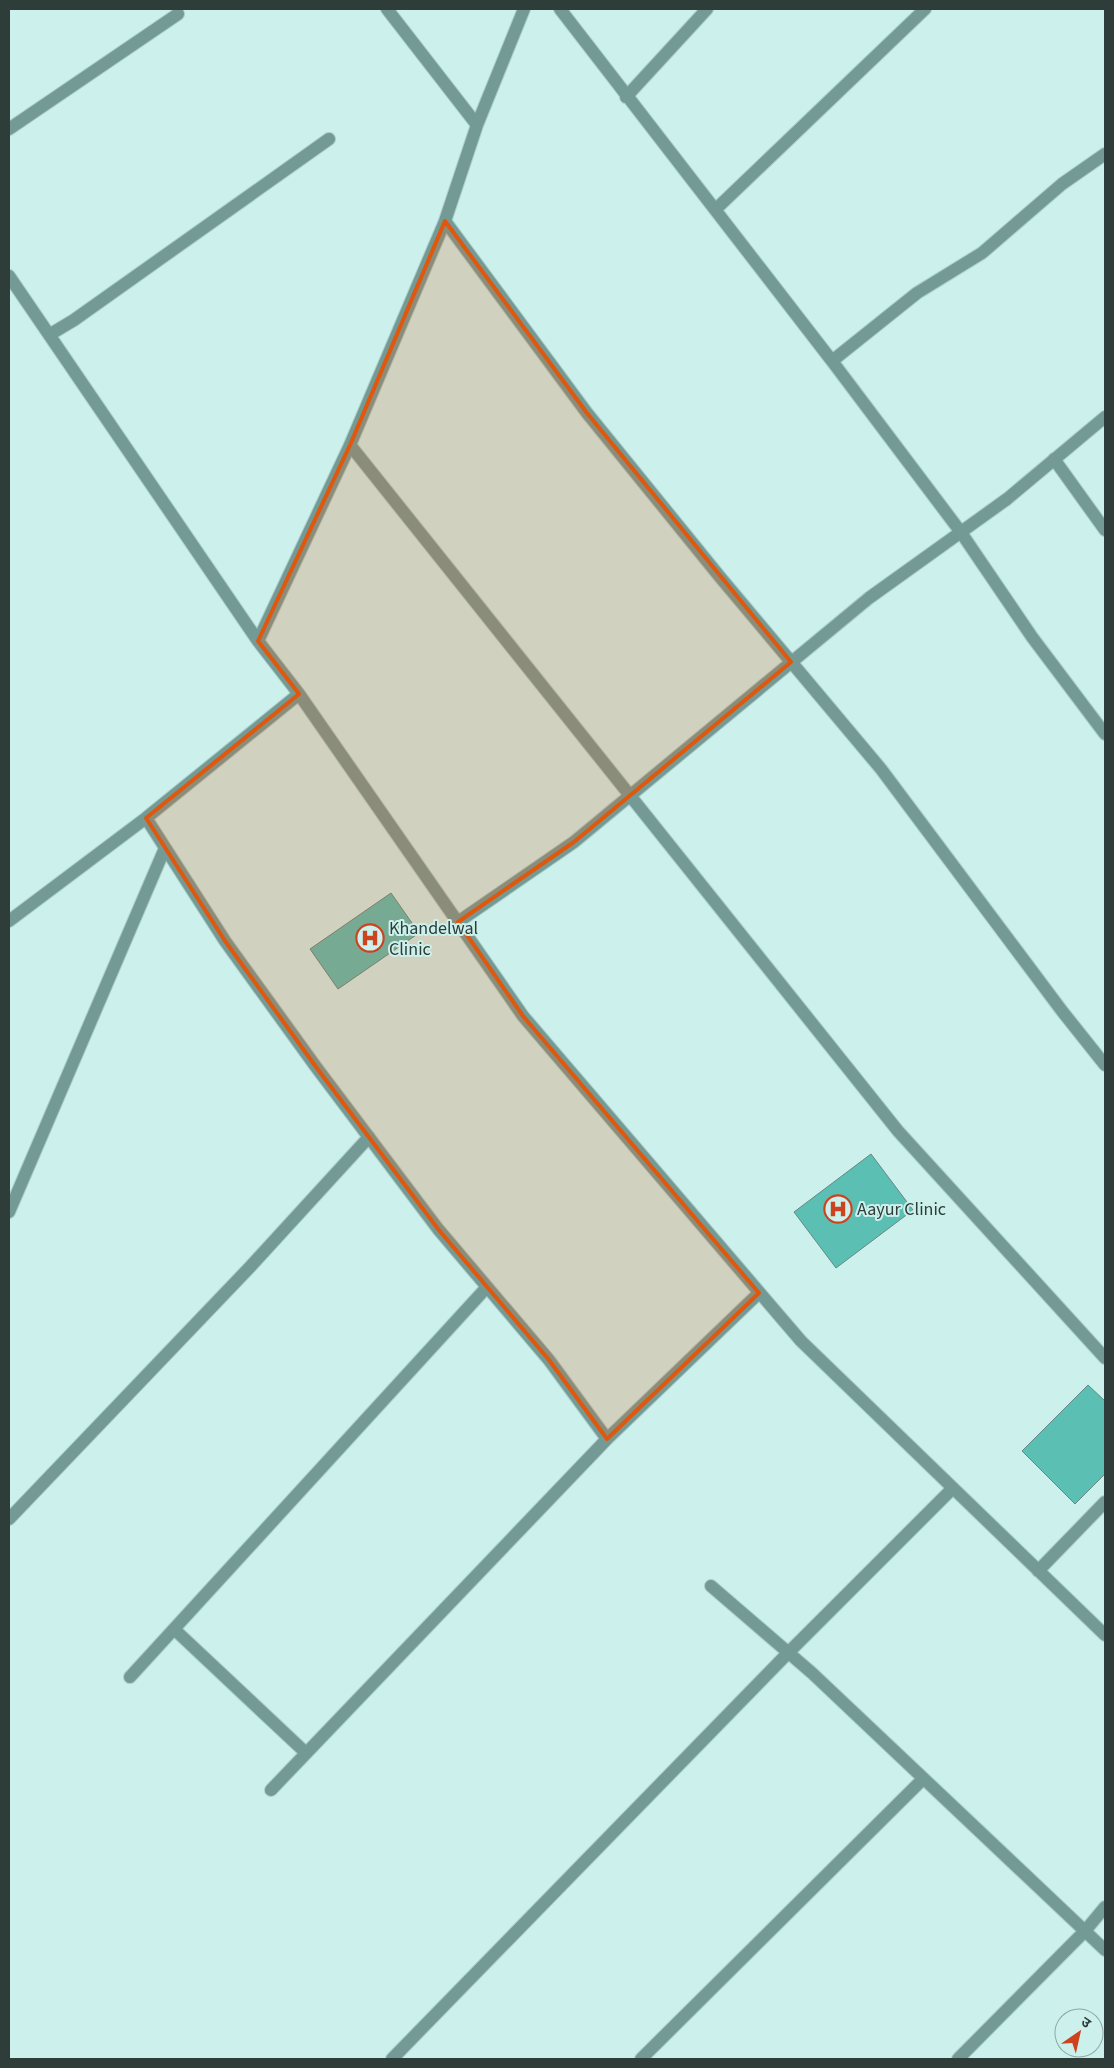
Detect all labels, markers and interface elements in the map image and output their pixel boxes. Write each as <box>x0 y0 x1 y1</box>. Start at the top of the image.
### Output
place label: Khandelwal Clinic <box>389 916 478 962</box>
hospital icon: Khandelwal Clinic <box>355 923 385 953</box>
hospital icon: Aayur Clinic <box>823 1194 853 1224</box>
place label: Aayur Clinic <box>857 1197 946 1222</box>
north arrow <box>1054 2008 1104 2058</box>
text: उ <box>1077 2012 1095 2034</box>

